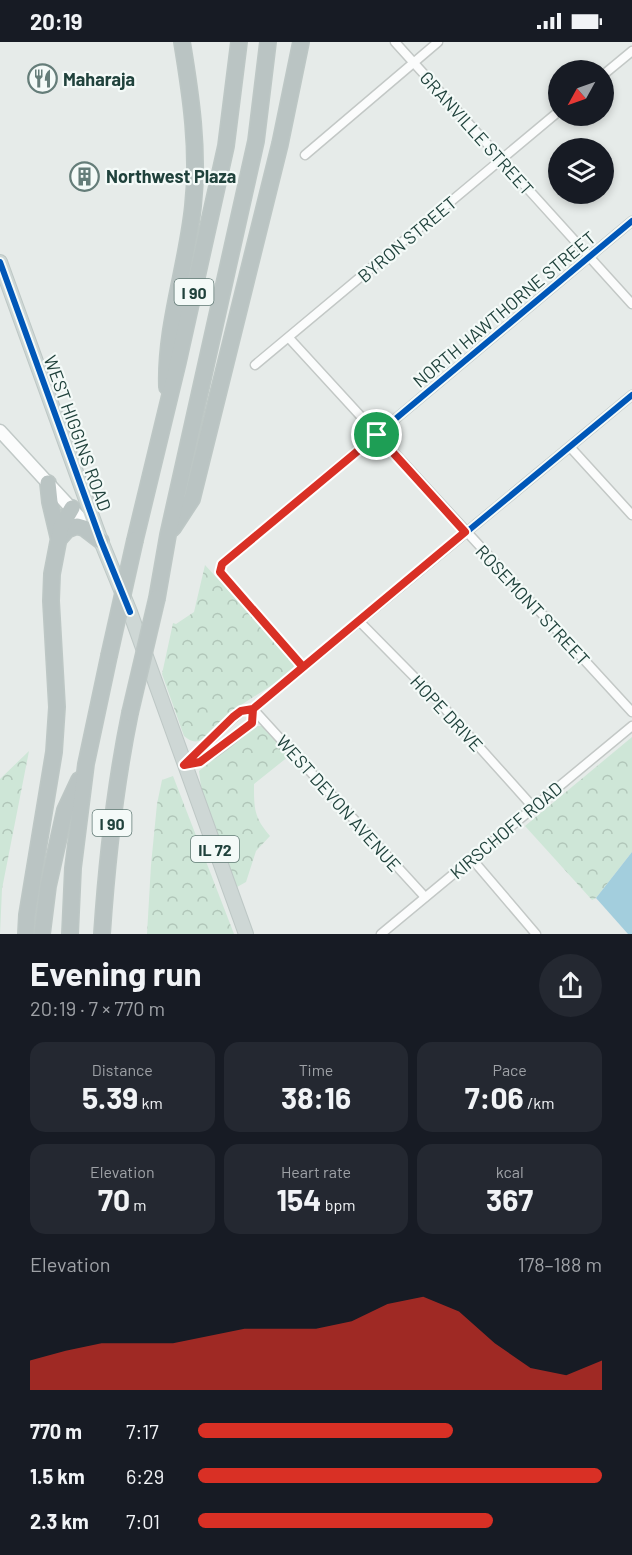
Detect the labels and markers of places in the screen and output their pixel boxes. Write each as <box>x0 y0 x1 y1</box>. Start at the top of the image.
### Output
restaurant icon: Maharaja <box>26 63 58 95</box>
place label: Maharaja <box>63 68 135 90</box>
building icon: Northwest Plaza <box>69 160 101 192</box>
place label: Northwest Plaza <box>106 165 236 187</box>
pin <box>351 409 402 460</box>

